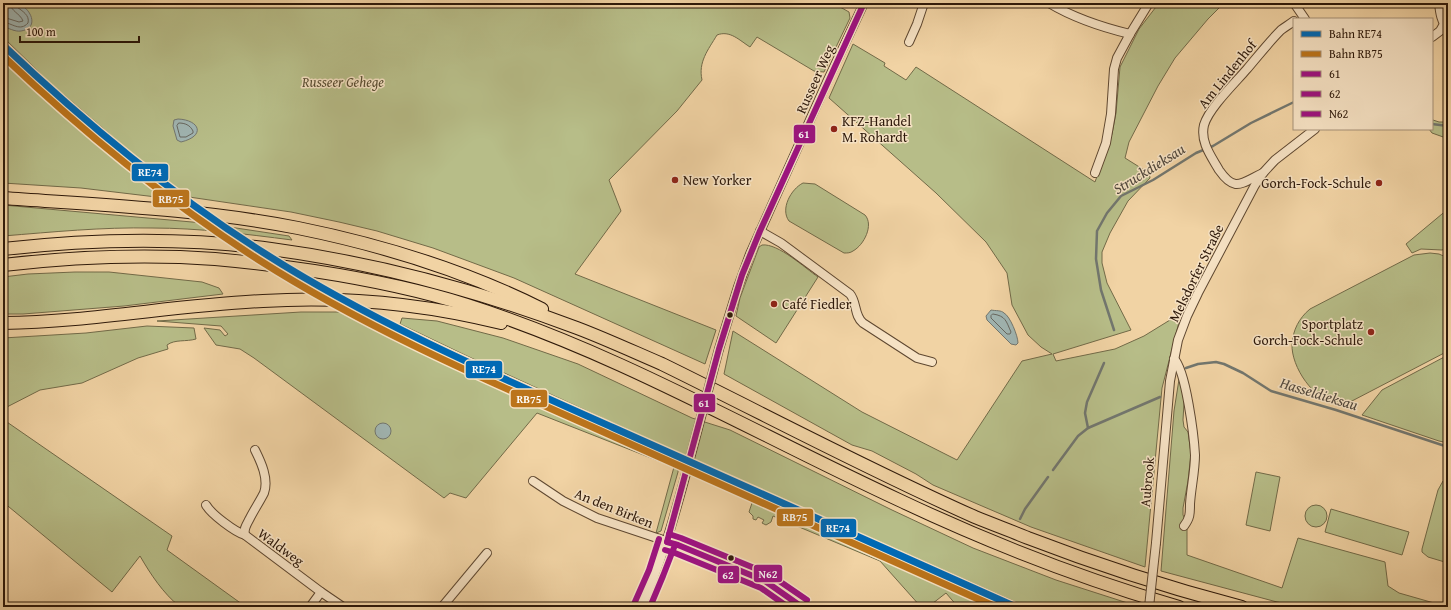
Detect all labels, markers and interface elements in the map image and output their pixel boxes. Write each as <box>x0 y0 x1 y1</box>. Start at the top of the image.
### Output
scale bar <box>20 18 139 44</box>
legend <box>1293 18 1433 130</box>
text: 100 m <box>26 23 56 40</box>
text: Bahn RE74 <box>1329 25 1382 42</box>
street label: Am Lindenhof <box>1193 34 1262 113</box>
street label: Russeer Weg <box>791 41 839 117</box>
text: Bahn RB75 <box>1329 45 1383 62</box>
text: 61 <box>1329 65 1341 82</box>
park label: Russeer Gehege <box>301 72 384 92</box>
text: 62 <box>1329 85 1341 102</box>
text: N62 <box>1329 105 1349 122</box>
place label: KFZ-Handel M. Rohardt <box>842 111 911 147</box>
line badge: 61 <box>793 124 816 144</box>
marker: KFZ-Handel M. Rohardt <box>829 124 839 134</box>
text: 61 <box>798 126 810 142</box>
water label: Struckdieksau <box>1109 138 1189 199</box>
line badge: RE74 <box>131 163 169 182</box>
text: RE74 <box>138 164 162 180</box>
place label: New Yorker <box>683 170 752 190</box>
place label: Gorch-Fock-Schule <box>1261 173 1371 193</box>
marker: New Yorker <box>670 175 680 185</box>
marker: Gorch-Fock-Schule <box>1374 178 1384 188</box>
line badge: RB75 <box>152 189 190 208</box>
text: RB75 <box>158 191 184 207</box>
street label: Melsdorfer Straße <box>1164 220 1229 325</box>
place label: Café Fiedler <box>782 294 852 314</box>
marker: Café Fiedler <box>769 299 779 309</box>
unlabelled marker <box>725 310 735 320</box>
place label: Sportplatz Gorch-Fock-Schule <box>1253 314 1363 350</box>
marker: Sportplatz Gorch-Fock-Schule <box>1366 327 1376 337</box>
line badge: RE74 <box>465 360 503 379</box>
text: RE74 <box>472 361 496 377</box>
water label: Hasseldieksau <box>1277 371 1361 415</box>
line badge: RB75 <box>510 389 548 408</box>
text: RB75 <box>516 391 542 407</box>
line badge: 61 <box>693 393 716 413</box>
text: 61 <box>698 395 710 411</box>
street label: Aubrook <box>1135 455 1159 508</box>
street label: An den Birken <box>572 483 656 533</box>
line badge: RB75 <box>776 508 814 527</box>
text: RB75 <box>782 509 808 525</box>
line badge: RE74 <box>820 518 857 538</box>
text: RE74 <box>826 520 850 536</box>
street label: Waldweg <box>254 523 308 571</box>
unlabelled marker <box>726 553 736 563</box>
line badge: N62 <box>753 564 783 583</box>
line badge: 62 <box>717 565 740 584</box>
text: N62 <box>759 566 778 582</box>
text: 62 <box>722 567 734 583</box>

